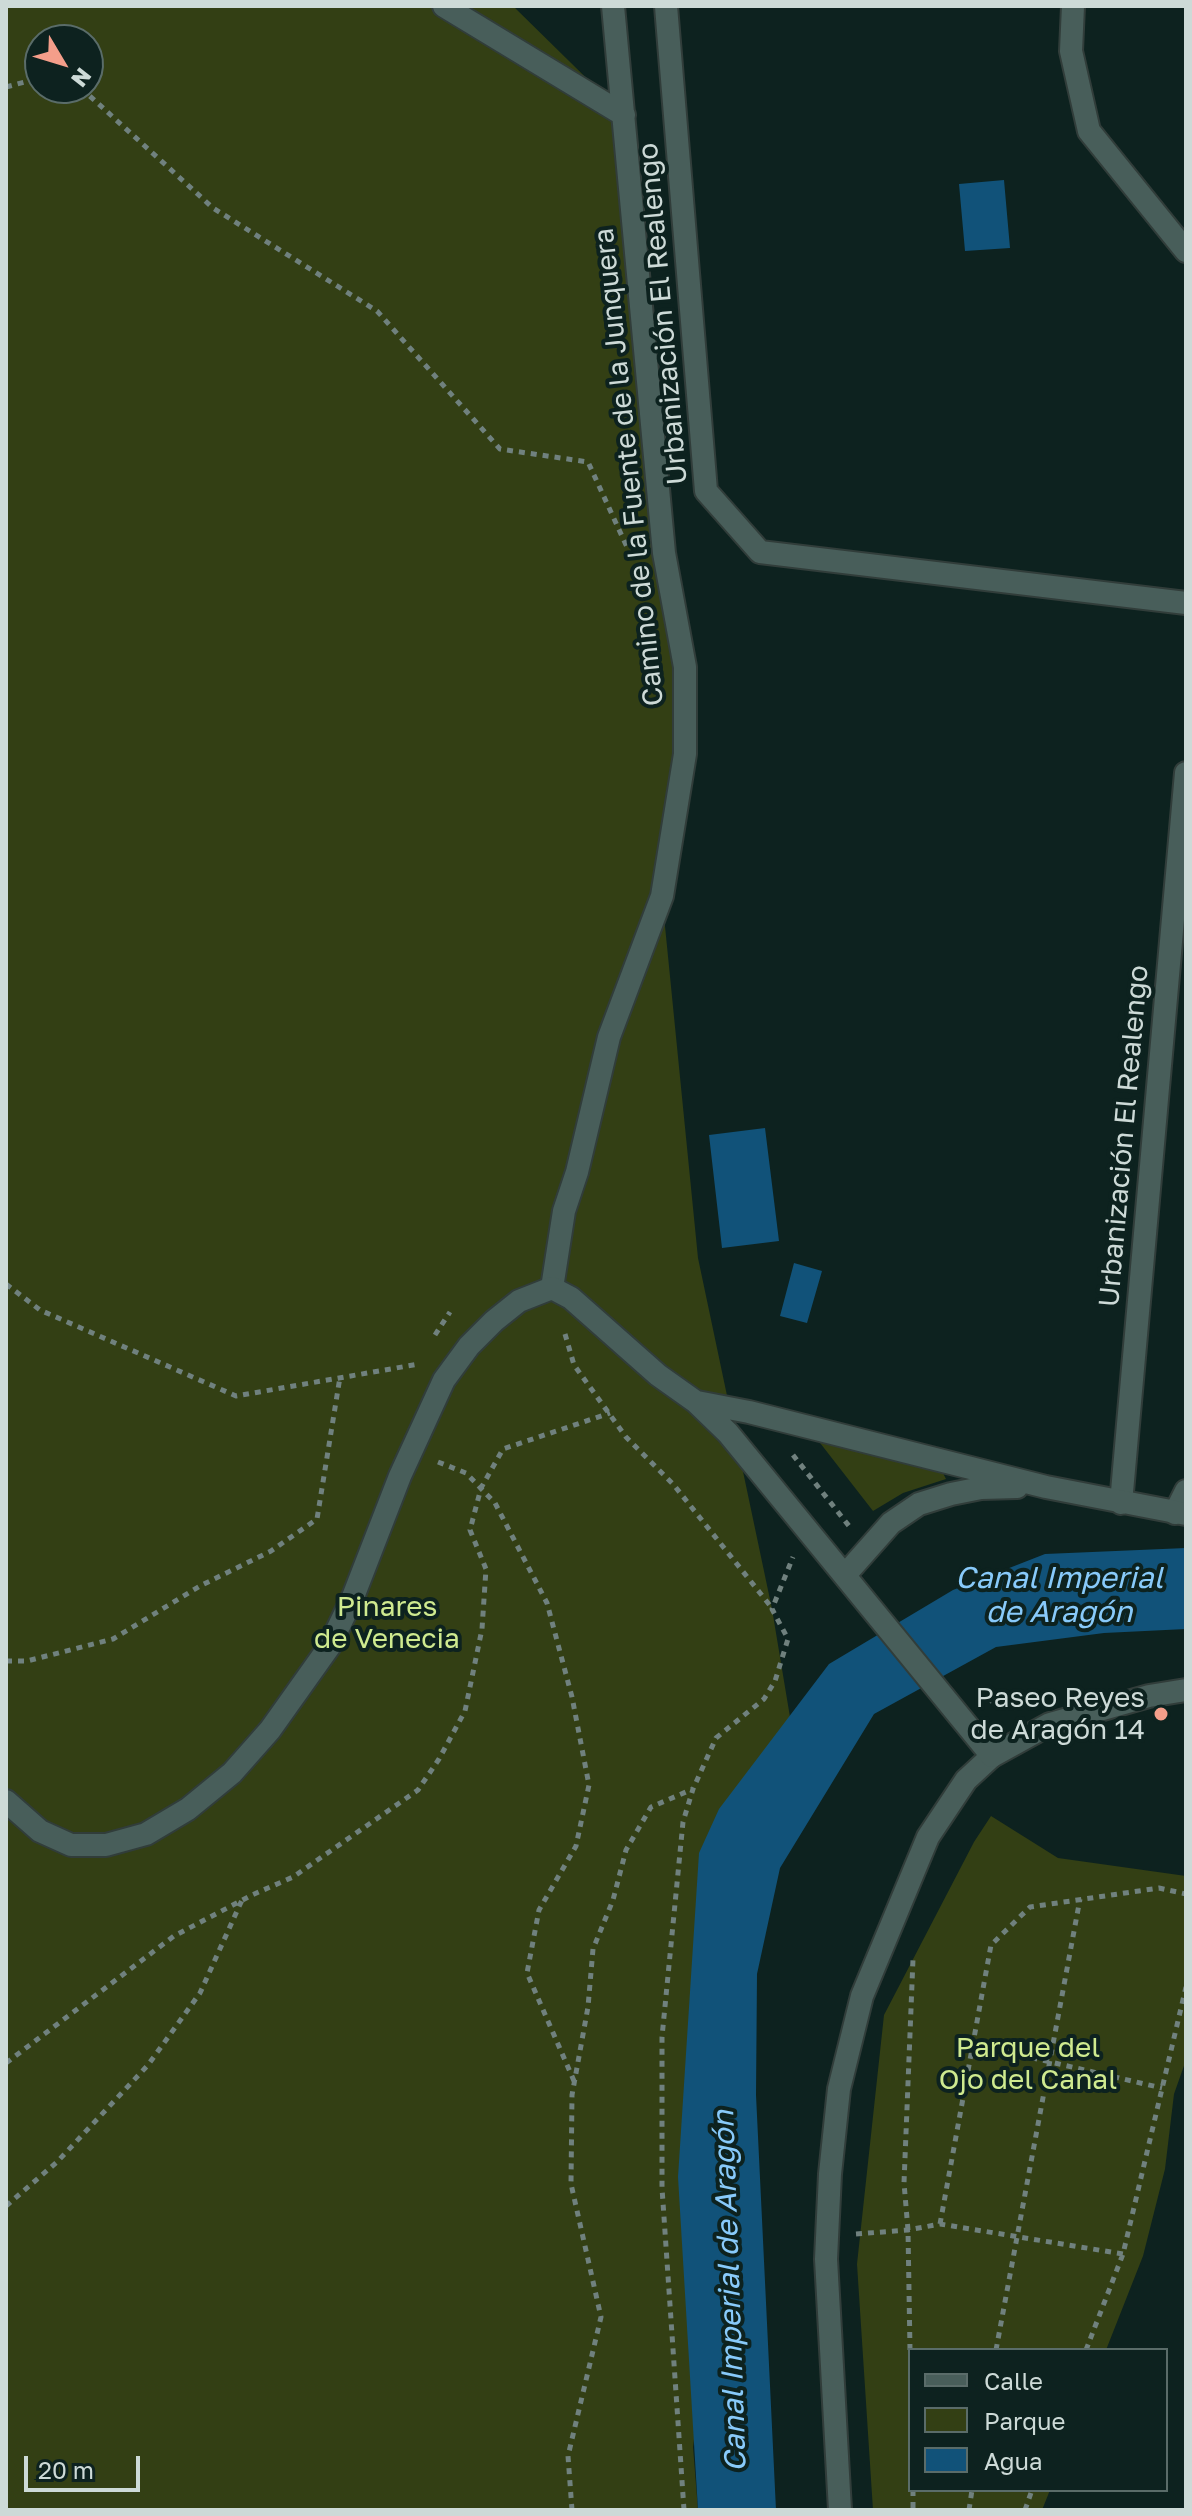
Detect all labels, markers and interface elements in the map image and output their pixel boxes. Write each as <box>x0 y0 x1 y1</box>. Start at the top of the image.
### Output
north arrow <box>24 24 104 104</box>
text: N <box>66 63 98 93</box>
street label: Urbanización El Realengo <box>631 142 695 486</box>
street label: Camino de la Fuente de la Junquera <box>587 226 671 708</box>
street label: Urbanización El Realengo <box>1092 964 1156 1308</box>
water label: Canal Imperial de Aragón <box>955 1560 1163 1630</box>
park label: Pinares de Venecia <box>314 1590 460 1656</box>
place label: Paseo Reyes de Aragón 14 <box>970 1681 1145 1747</box>
marker: Paseo Reyes de Aragón 14 <box>1152 1705 1170 1723</box>
park label: Parque del Ojo del Canal <box>939 2031 1117 2097</box>
water label: Canal Imperial de Aragón <box>706 2109 754 2473</box>
legend <box>908 2348 1168 2492</box>
text: Calle <box>984 2366 1043 2395</box>
text: Parque <box>984 2406 1065 2435</box>
scale bar <box>28 2440 144 2490</box>
text: Agua <box>984 2446 1043 2475</box>
text: 20 m <box>38 2455 94 2484</box>

